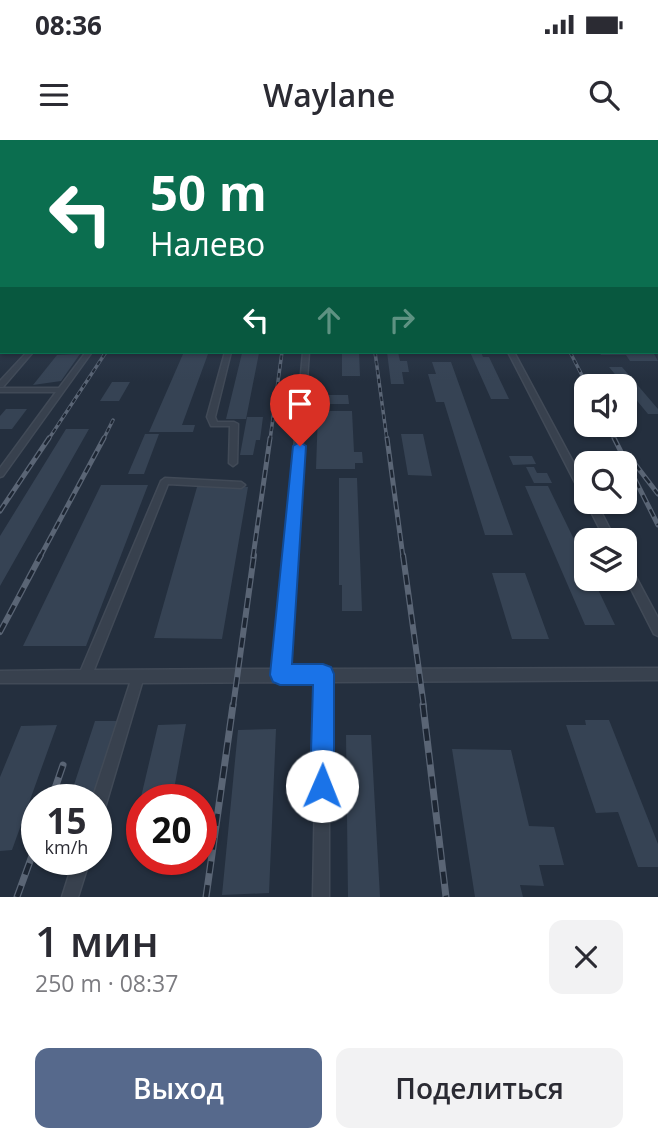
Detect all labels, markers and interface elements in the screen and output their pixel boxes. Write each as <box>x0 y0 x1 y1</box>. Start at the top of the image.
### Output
text: 08:36 <box>35 7 102 43</box>
text: Waylane <box>263 73 395 116</box>
icon: menu <box>35 76 73 114</box>
icon: search <box>585 76 623 114</box>
text: 50 m <box>150 159 267 225</box>
icon: left <box>35 168 126 259</box>
text: Налево <box>150 222 265 265</box>
icon: left <box>237 301 275 339</box>
icon: ahead <box>310 301 348 339</box>
icon: right <box>383 301 421 339</box>
pin <box>270 374 330 446</box>
map controls <box>574 374 637 591</box>
button: sound <box>574 374 637 437</box>
icon: arrive <box>281 385 319 423</box>
button: search <box>574 451 637 514</box>
button: layers <box>574 528 637 591</box>
position arrow <box>285 749 359 823</box>
speed limit sign: 20 <box>126 784 217 875</box>
text: 15 <box>46 797 87 844</box>
text: km/h <box>45 835 88 859</box>
text: 1 мин <box>35 912 159 969</box>
button: close <box>549 920 623 994</box>
text: 250 m · 08:37 <box>35 967 178 999</box>
button: Выход <box>35 1048 322 1128</box>
button: Поделиться <box>336 1048 623 1128</box>

